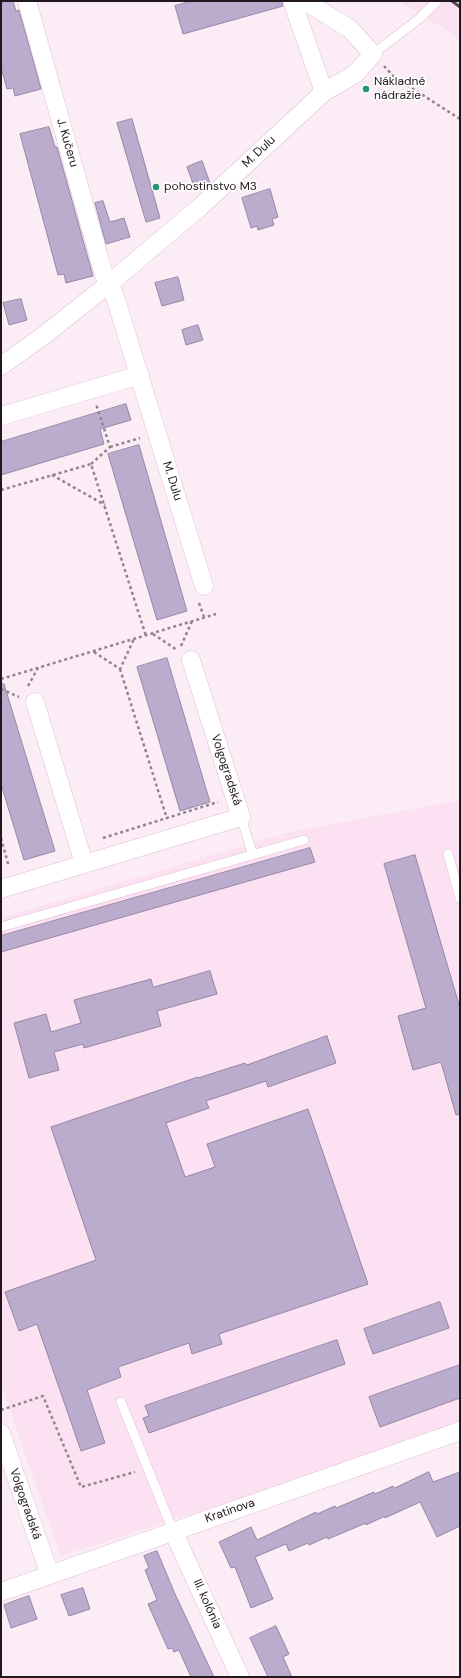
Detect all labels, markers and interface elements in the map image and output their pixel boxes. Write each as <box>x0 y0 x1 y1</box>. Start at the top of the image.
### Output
place label: Nákladné nádražie <box>374 75 425 103</box>
marker: Nákladné nádražie <box>361 84 371 94</box>
street label: J. Kučeru <box>53 117 81 169</box>
street label: M. Dulu <box>239 133 279 171</box>
place label: pohostinstvo M3 <box>164 180 257 194</box>
marker: pohostinstvo M3 <box>151 182 161 192</box>
street label: M. Dulu <box>159 460 185 502</box>
street label: Volgogradská <box>208 733 244 807</box>
street label: Volgogradská <box>6 1467 44 1541</box>
street label: Kratinova <box>203 1496 257 1526</box>
street label: III. kolónia <box>190 1577 224 1631</box>

